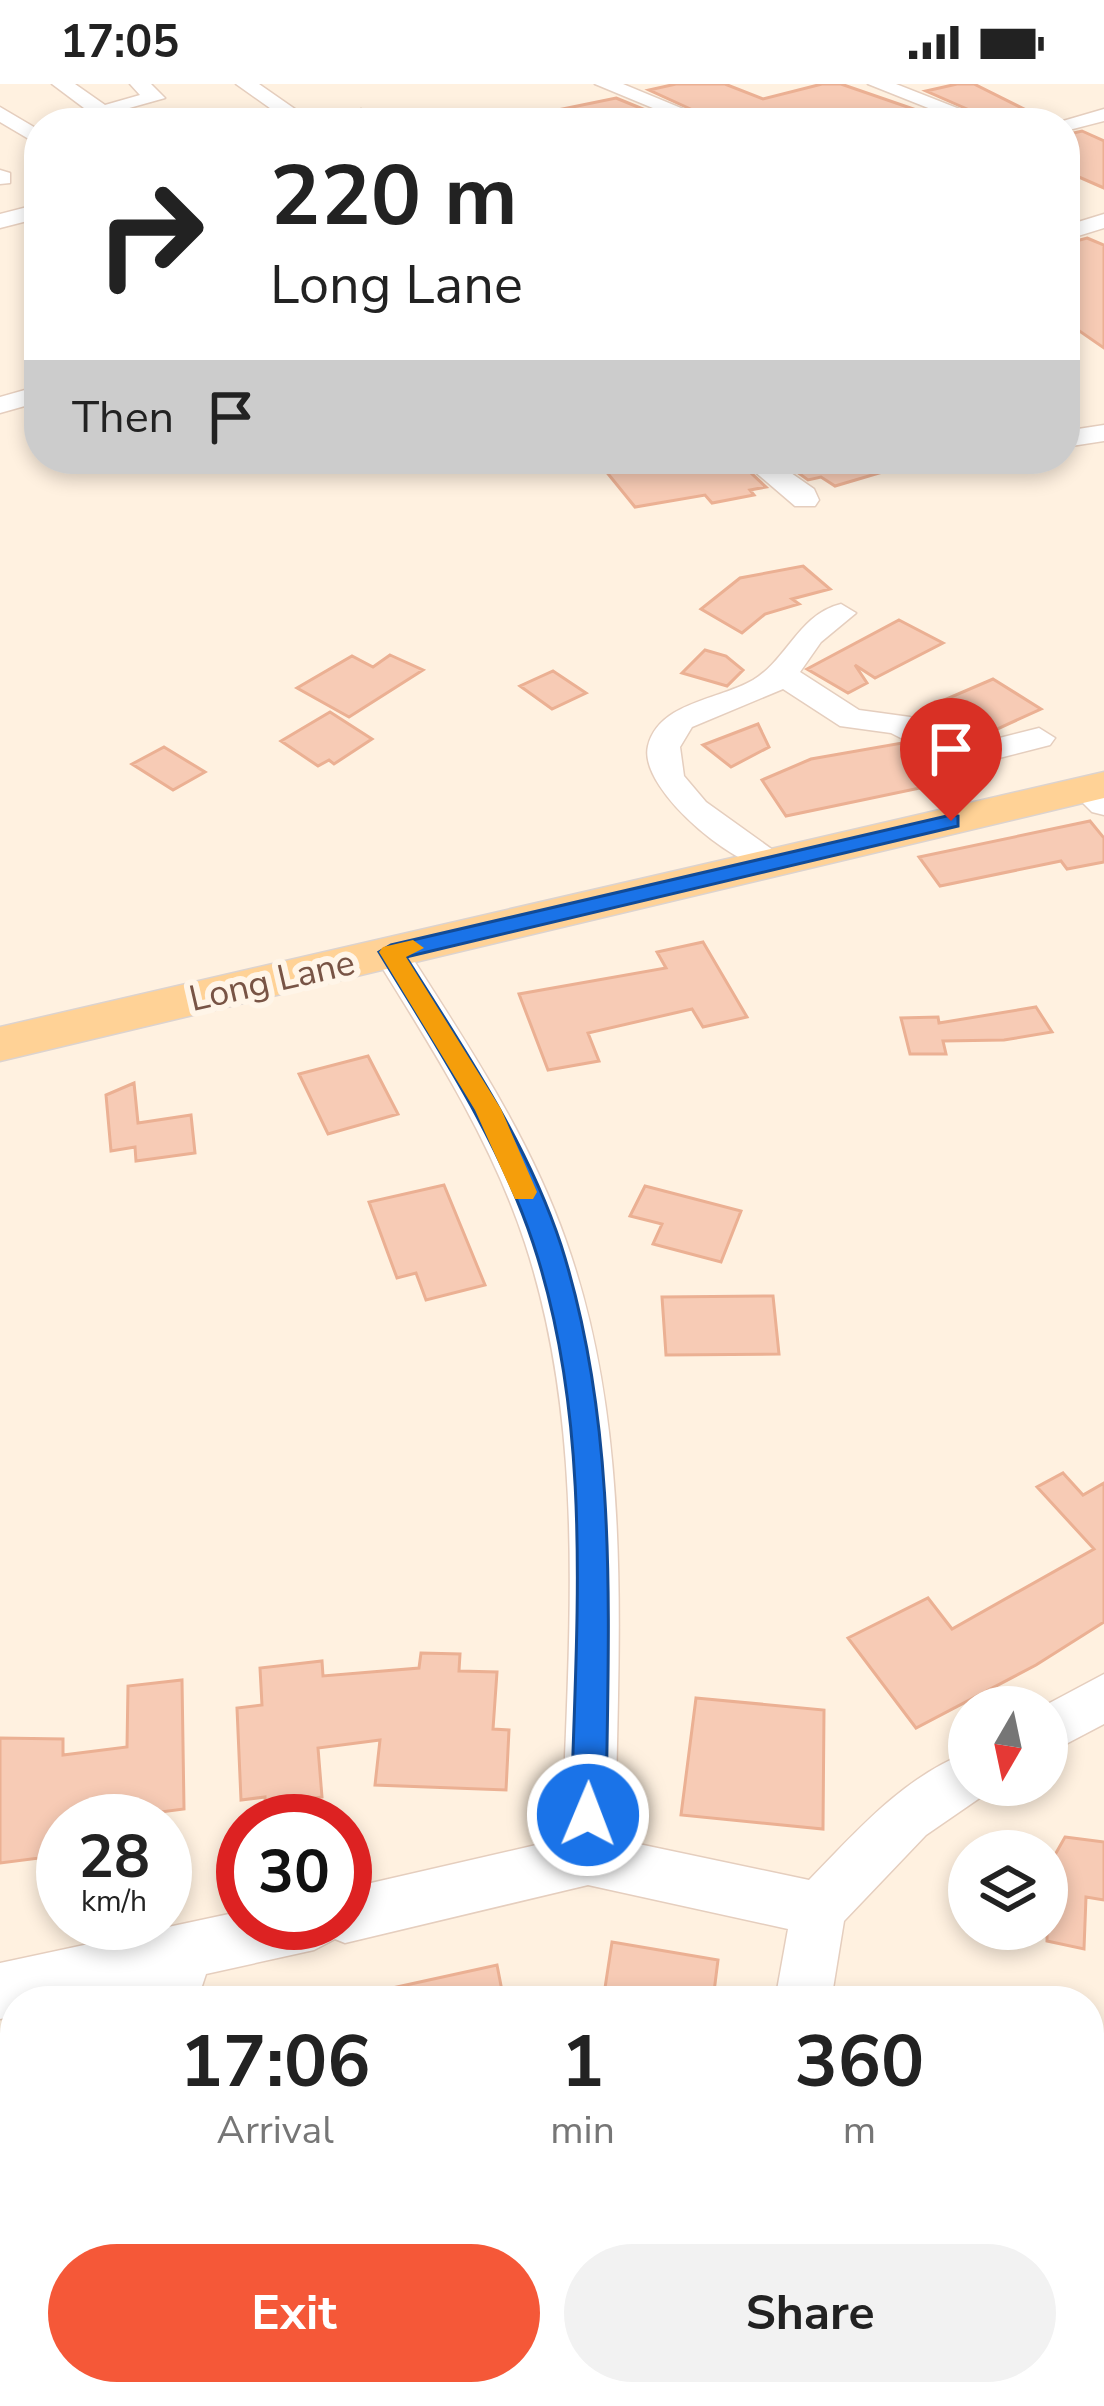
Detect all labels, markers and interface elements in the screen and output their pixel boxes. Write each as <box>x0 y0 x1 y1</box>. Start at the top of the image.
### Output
text: 17:05 <box>60 12 179 73</box>
text: 220 m <box>270 139 518 254</box>
icon: right <box>72 156 228 312</box>
text: Long Lane <box>270 248 523 322</box>
icon: arrive <box>198 384 264 450</box>
text: Then <box>72 387 174 448</box>
pin <box>900 698 1002 821</box>
icon: arrive <box>918 716 984 782</box>
street label: Long Lane <box>184 938 360 1024</box>
north arrow <box>948 1686 1068 1806</box>
map controls <box>948 1686 1068 1950</box>
position arrow <box>525 1752 651 1878</box>
speed limit sign: 30 <box>216 1794 372 1950</box>
text: 28 <box>78 1816 150 1898</box>
button: layers <box>948 1830 1068 1950</box>
text: km/h <box>81 1881 147 1922</box>
text: 17:06 <box>180 2013 370 2111</box>
text: 1 <box>561 2013 604 2111</box>
text: 360 <box>795 2013 924 2111</box>
text: Arrival <box>216 2104 334 2157</box>
text: min <box>550 2104 615 2157</box>
text: m <box>843 2104 876 2157</box>
button: Exit <box>48 2244 540 2382</box>
button: Share <box>564 2244 1056 2382</box>

